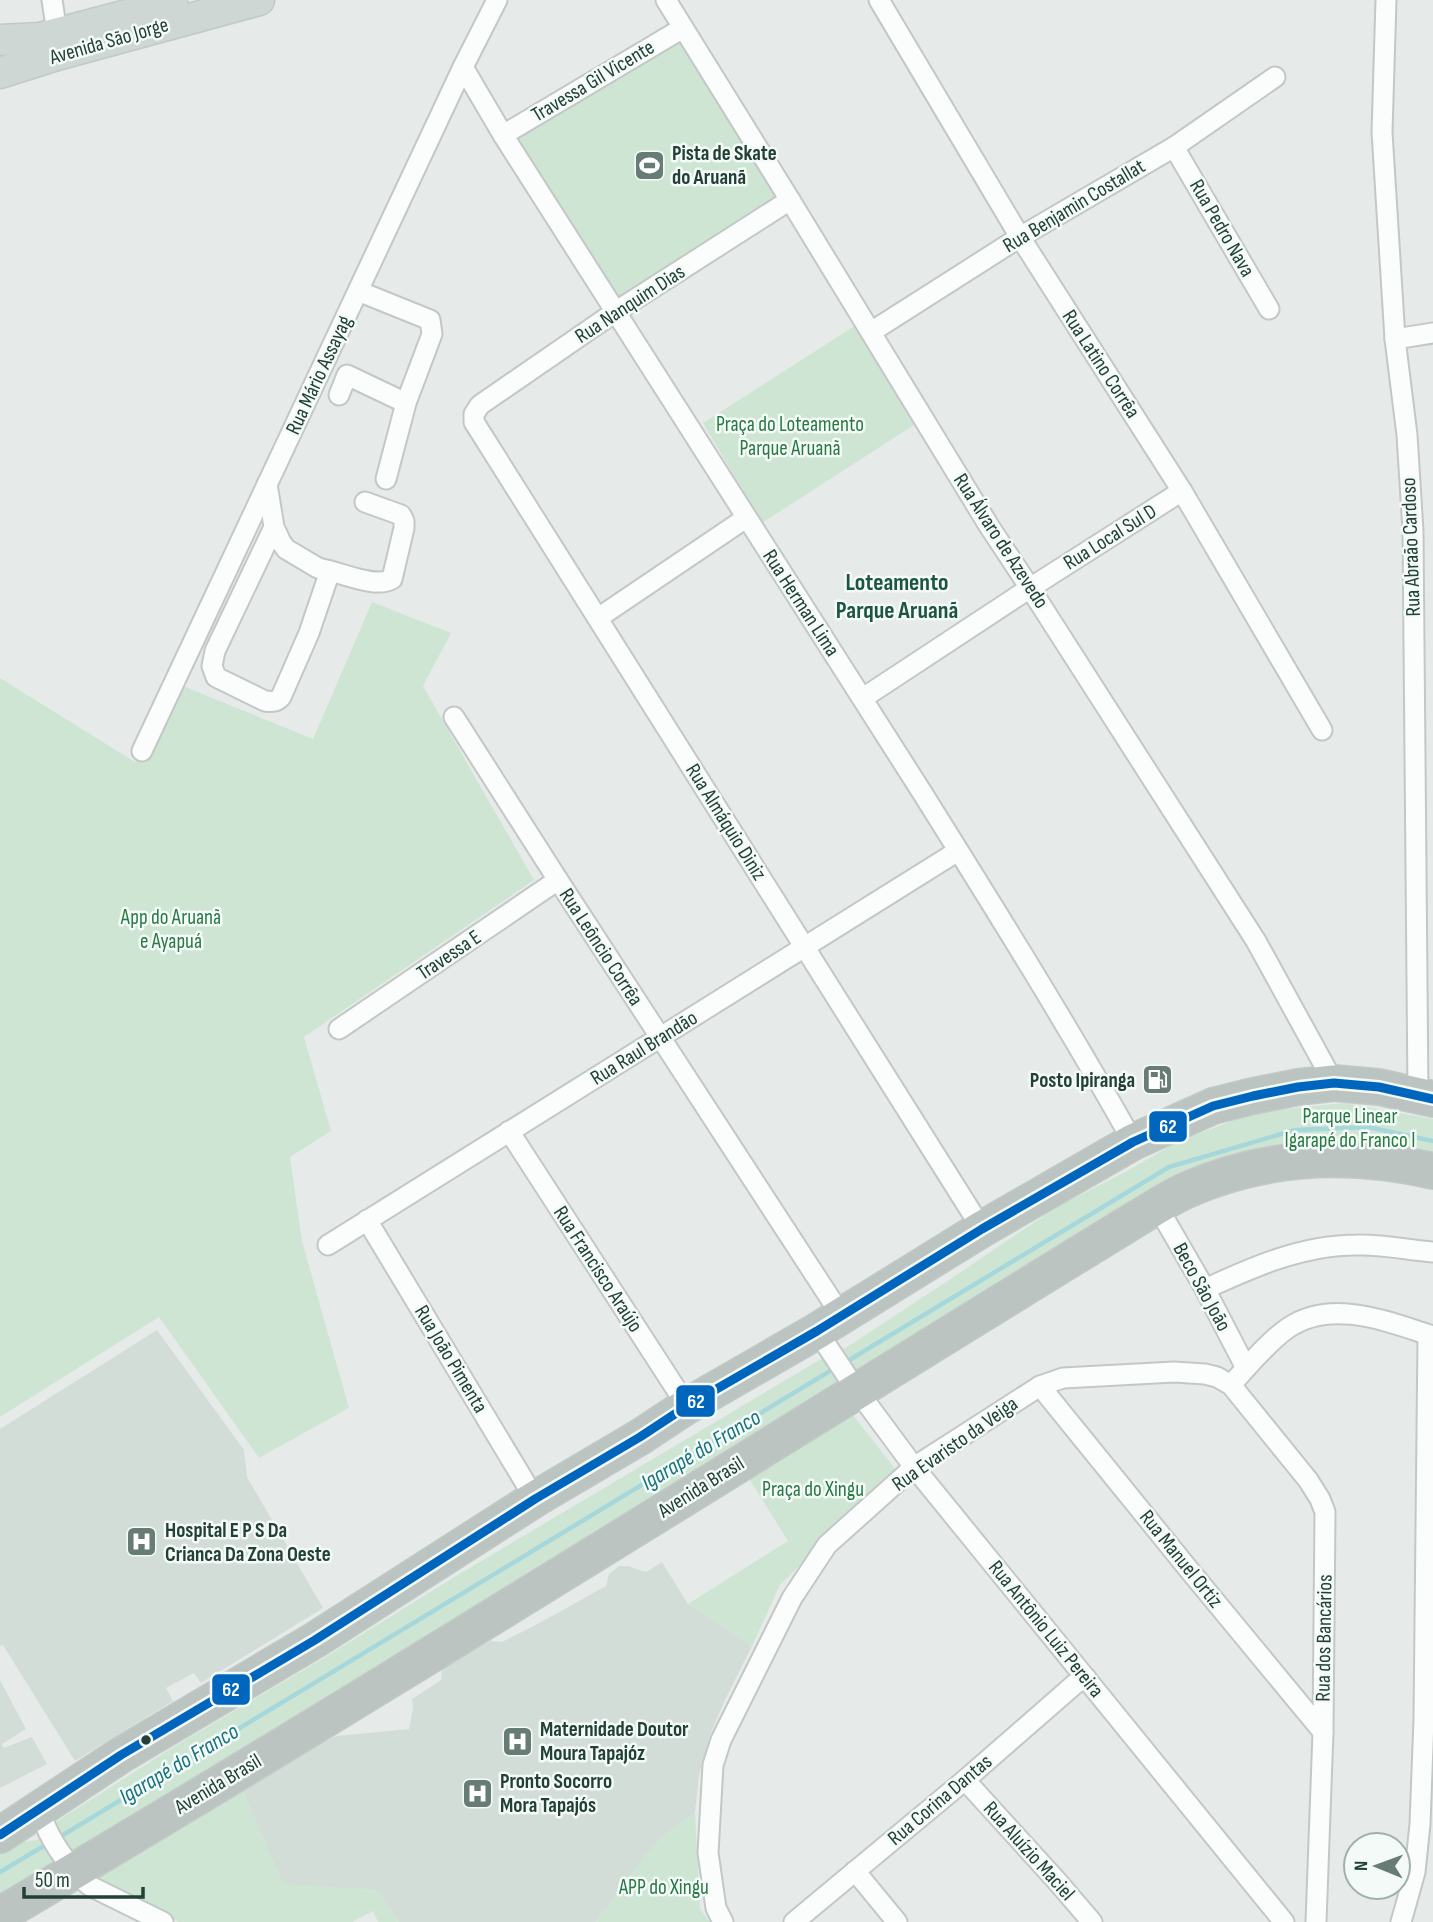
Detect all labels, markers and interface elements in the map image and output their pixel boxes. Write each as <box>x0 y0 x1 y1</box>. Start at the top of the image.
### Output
street label: Avenida São Jorge <box>46 12 171 70</box>
street label: Travessa Gil Vicente <box>527 35 659 127</box>
place label: Pista de Skate do Aruanã <box>672 141 777 190</box>
sports icon: Pista de Skate do Aruanã <box>632 148 666 182</box>
street label: Rua Benjamin Costallat <box>998 154 1150 258</box>
street label: Rua Pedro Nava <box>1184 175 1260 281</box>
street label: Rua Nanquim Dias <box>570 259 690 349</box>
street label: Rua Latino Corrêa <box>1057 305 1145 423</box>
street label: Rua Mário Assayag <box>281 312 357 438</box>
park label: Praça do Loteamento Parque Aruanã <box>716 412 864 461</box>
street label: Rua Álvaro de Azevedo <box>948 469 1054 613</box>
street label: Rua Abraão Cardoso <box>1396 477 1426 617</box>
street label: Rua Local Sul D <box>1059 499 1161 575</box>
street label: Rua Herman Lima <box>757 545 845 661</box>
district label: Loteamento Parque Aruanã <box>836 568 958 625</box>
street label: Rua Almáquio Diniz <box>680 759 772 885</box>
street label: Rua Leôncio Corrêa <box>554 884 648 1010</box>
park label: App do Aruanã e Ayapuá <box>120 905 221 954</box>
street label: Travessa E <box>412 925 486 985</box>
street label: Rua Raul Brandão <box>586 1005 702 1091</box>
fuel station icon: Posto Ipiranga <box>1141 1063 1175 1097</box>
place label: Posto Ipiranga <box>1030 1068 1135 1093</box>
park label: Parque Linear Igarapé do Franco I <box>1285 1104 1415 1153</box>
line badge: 62 <box>1148 1110 1188 1143</box>
text: 62 <box>1159 1116 1177 1139</box>
street label: Rua Francisco Araújo <box>548 1201 648 1337</box>
street label: Beco São João <box>1168 1238 1236 1336</box>
street label: Rua João Pimenta <box>409 1301 493 1417</box>
line badge: 62 <box>675 1384 716 1418</box>
text: 62 <box>687 1391 705 1414</box>
street label: Rua Evaristo da Veiga <box>887 1391 1023 1497</box>
water label: Igarapé do Franco <box>636 1403 766 1497</box>
street label: Avenida Brasil <box>653 1451 749 1524</box>
park label: Praça do Xingu <box>762 1477 864 1502</box>
street label: Rua Manuel Ortiz <box>1134 1505 1228 1613</box>
place label: Hospital E P S Da Crianca Da Zona Oeste <box>165 1518 331 1567</box>
hospital icon: Hospital E P S Da Crianca Da Zona Oeste <box>125 1525 159 1559</box>
street label: Rua Antônio Luiz Pereira <box>983 1556 1109 1702</box>
street label: Rua dos Bancários <box>1310 1574 1338 1702</box>
line badge: 62 <box>211 1673 251 1706</box>
text: 62 <box>222 1679 240 1702</box>
water label: Igarapé do Franco <box>114 1717 244 1811</box>
place label: Maternidade Doutor Moura Tapajóz <box>540 1717 689 1766</box>
hospital icon: Maternidade Doutor Moura Tapajóz <box>500 1724 534 1758</box>
unlabelled marker <box>139 1733 153 1747</box>
street label: Avenida Brasil <box>169 1748 266 1820</box>
street label: Rua Corina Dantas <box>883 1749 997 1851</box>
place label: Pronto Socorro Mora Tapajós <box>500 1769 612 1818</box>
hospital icon: Pronto Socorro Mora Tapajós <box>460 1776 494 1810</box>
street label: Rua Aluízio Maciel <box>978 1796 1080 1906</box>
north arrow <box>1342 1831 1412 1901</box>
scale bar <box>24 1856 144 1900</box>
text: N <box>1350 1860 1373 1871</box>
text: 50 m <box>35 1868 70 1893</box>
park label: APP do Xingu <box>618 1875 709 1900</box>

